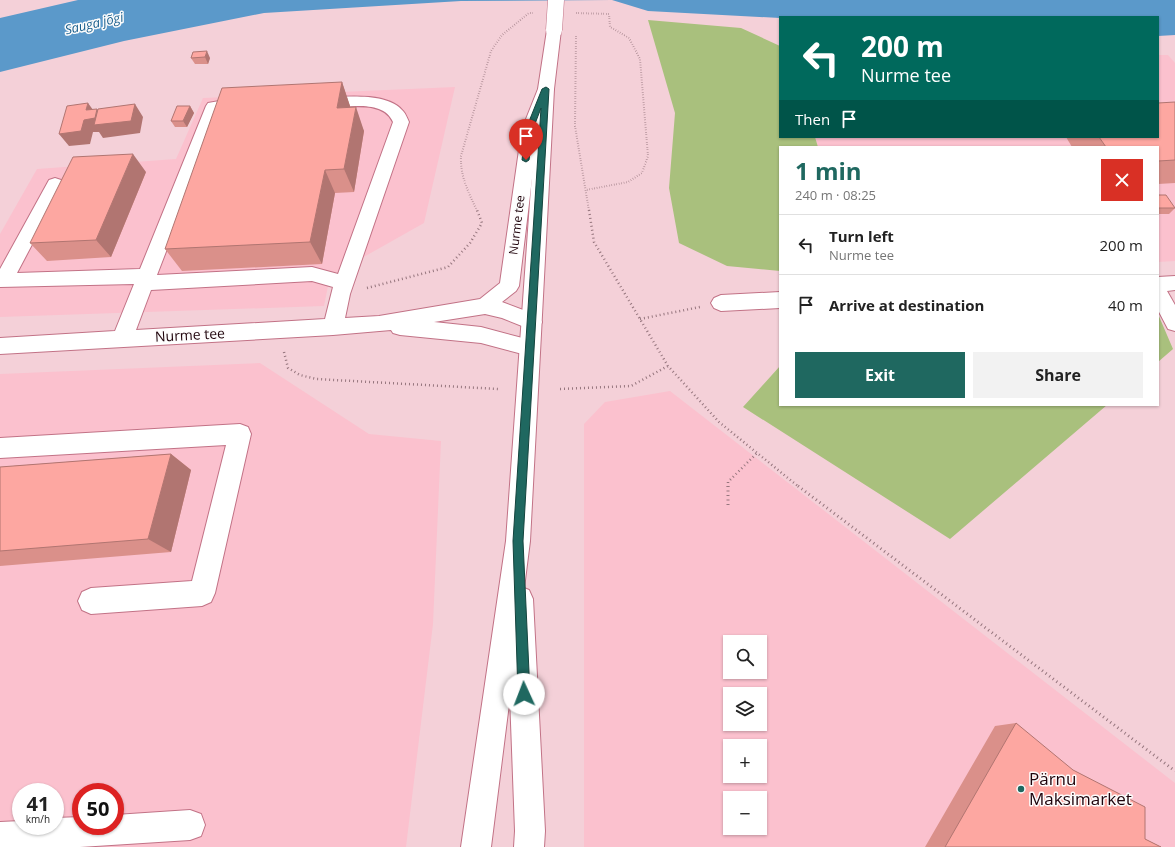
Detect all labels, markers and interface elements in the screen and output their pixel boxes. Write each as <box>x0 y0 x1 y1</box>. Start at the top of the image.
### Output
water label: Sauga jõgi <box>63 7 126 38</box>
text: 200 m <box>861 27 944 65</box>
icon: left <box>795 32 847 84</box>
text: Nurme tee <box>861 63 951 87</box>
icon: arrive <box>838 108 860 130</box>
text: Then <box>795 109 830 129</box>
pin <box>509 119 543 160</box>
icon: arrive <box>515 125 537 147</box>
text: 1 min <box>795 154 862 187</box>
button: close <box>1101 159 1143 201</box>
text: 240 m · 08:25 <box>795 186 876 204</box>
street label: Nurme tee <box>504 194 529 256</box>
text: Turn left <box>829 226 894 246</box>
icon: left <box>795 234 817 256</box>
text: 200 m <box>1099 235 1143 255</box>
text: Nurme tee <box>829 246 894 264</box>
icon: arrive <box>795 294 817 316</box>
text: Arrive at destination <box>829 295 984 315</box>
text: 40 m <box>1108 295 1143 315</box>
street label: Nurme tee <box>155 323 226 346</box>
button: Exit <box>795 352 965 398</box>
button: Share <box>973 352 1143 398</box>
map controls <box>723 635 767 835</box>
button: search <box>723 635 767 679</box>
position arrow <box>503 673 545 715</box>
button: layers <box>723 687 767 731</box>
button: + <box>723 739 767 783</box>
place label: Pärnu Maksimarket <box>1029 767 1132 810</box>
speed limit sign: 50 <box>72 783 124 835</box>
marker: Pärnu Maksimarket <box>1016 784 1026 794</box>
text: 41 <box>27 790 49 817</box>
button: − <box>723 791 767 835</box>
text: km/h <box>26 812 50 826</box>

